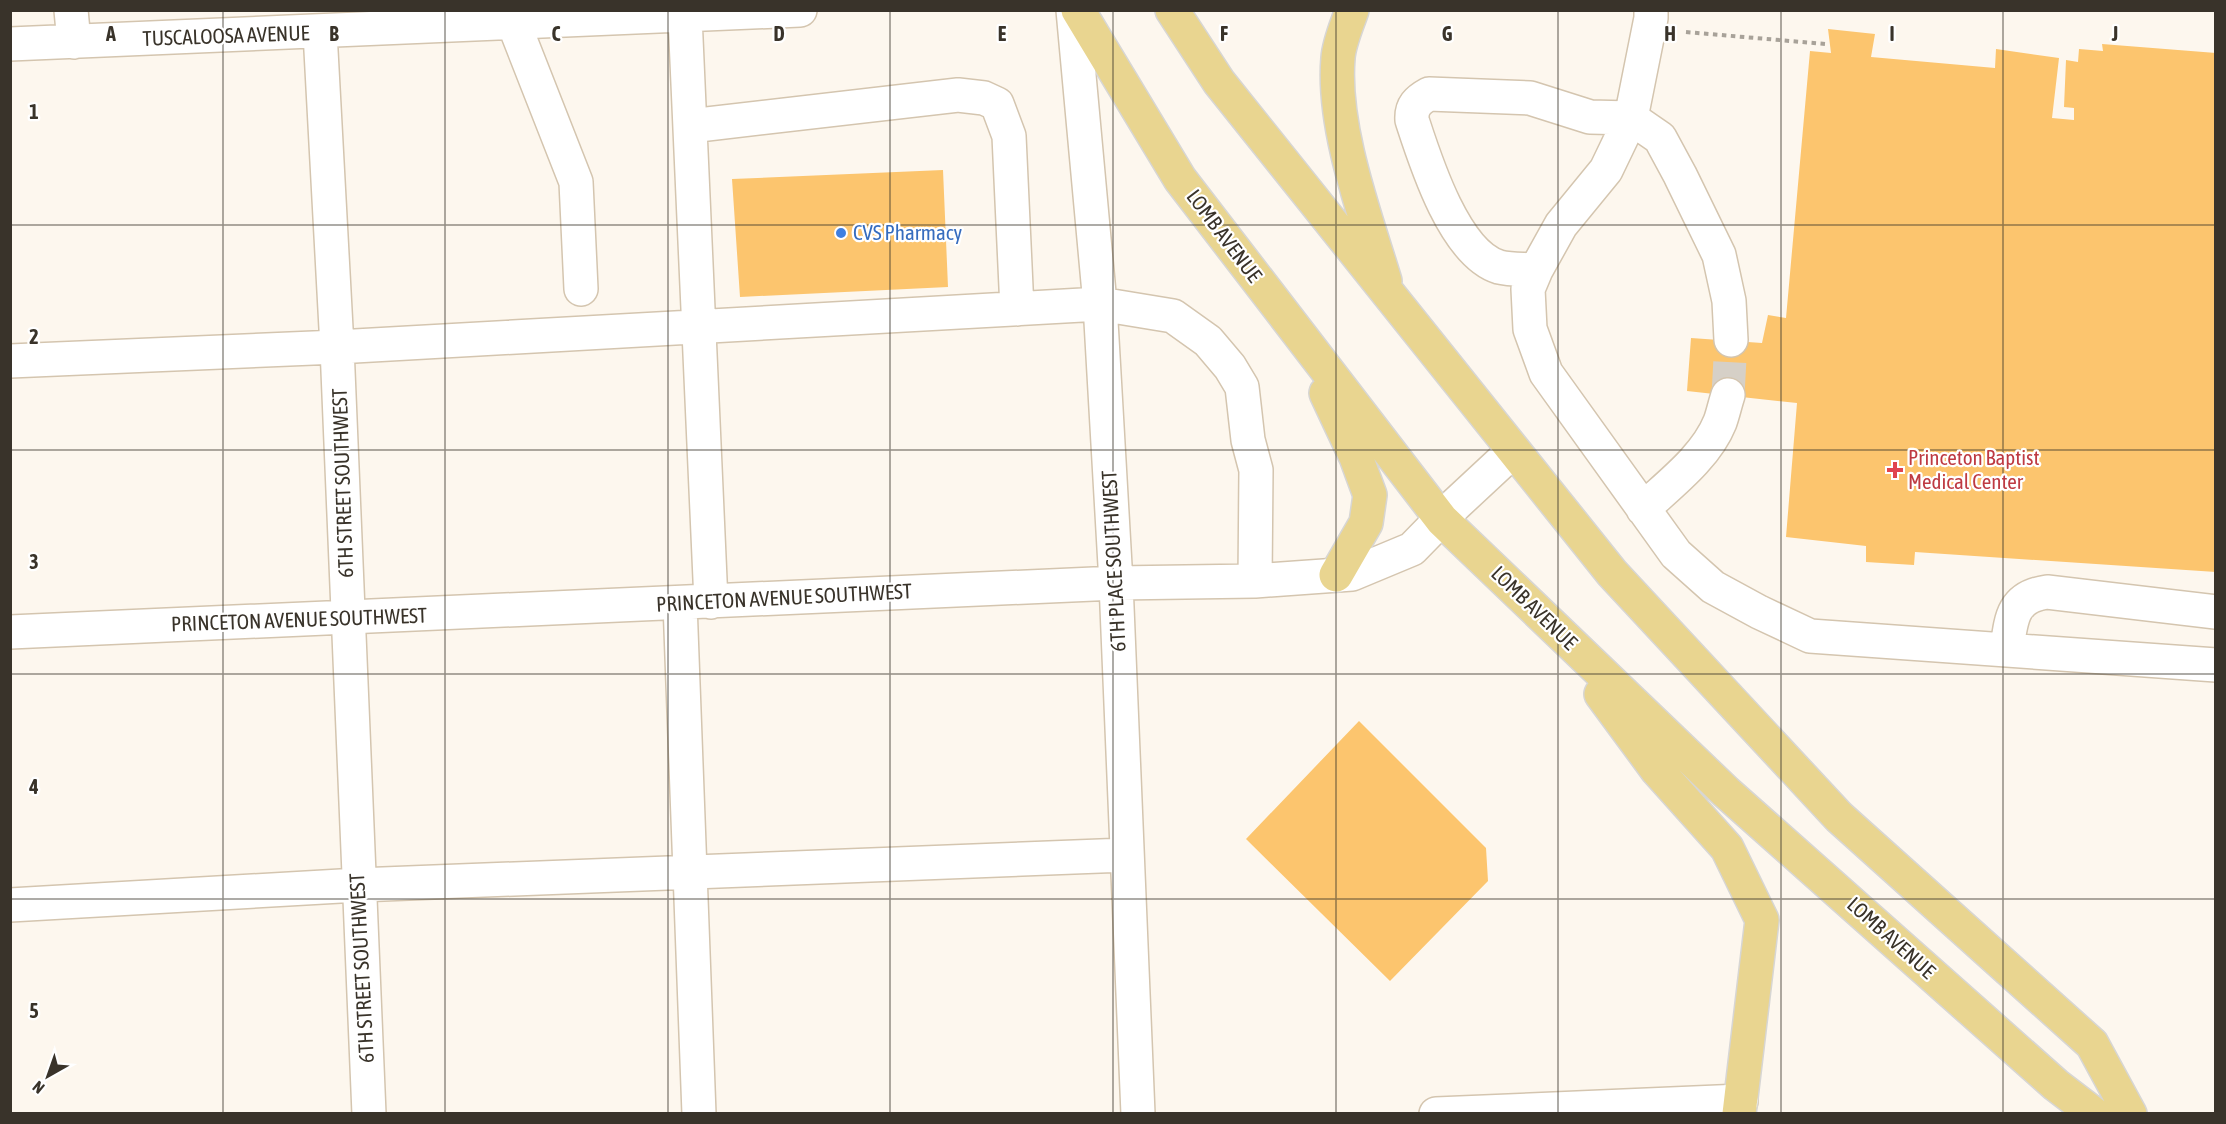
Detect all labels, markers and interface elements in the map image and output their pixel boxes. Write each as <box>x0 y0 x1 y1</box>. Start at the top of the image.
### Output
street label: TUSCALOOSA AVENUE <box>142 20 310 50</box>
text: A <box>105 22 116 45</box>
text: B <box>329 22 339 45</box>
text: C <box>552 22 561 45</box>
text: D <box>773 22 785 45</box>
text: E <box>998 22 1007 45</box>
text: F <box>1220 22 1228 45</box>
text: G <box>1442 22 1453 45</box>
text: H <box>1664 22 1676 45</box>
text: I <box>1889 22 1895 45</box>
text: J <box>2111 22 2118 45</box>
text: 1 <box>29 100 39 123</box>
street label: LOMB AVENUE <box>1182 184 1267 286</box>
place label: CVS Pharmacy <box>853 220 963 244</box>
marker: CVS Pharmacy <box>834 226 848 240</box>
text: 2 <box>29 325 39 348</box>
street label: 6TH STREET SOUTHWEST <box>327 388 357 578</box>
place label: Princeton Baptist Medical Center <box>1908 445 2040 493</box>
marker: Princeton Baptist Medical Center <box>1886 461 1904 479</box>
street label: 6TH PLACE SOUTHWEST <box>1096 470 1130 652</box>
text: 3 <box>29 550 39 573</box>
street label: LOMB AVENUE <box>1487 561 1583 654</box>
street label: PRINCETON AVENUE SOUTHWEST <box>655 578 912 616</box>
street label: PRINCETON AVENUE SOUTHWEST <box>171 603 427 635</box>
text: 4 <box>28 775 39 798</box>
street label: 6TH STREET SOUTHWEST <box>344 873 378 1063</box>
street label: LOMB AVENUE <box>1843 892 1940 983</box>
text: 5 <box>29 999 39 1022</box>
north arrow <box>18 1046 78 1106</box>
text: N <box>29 1078 48 1097</box>

